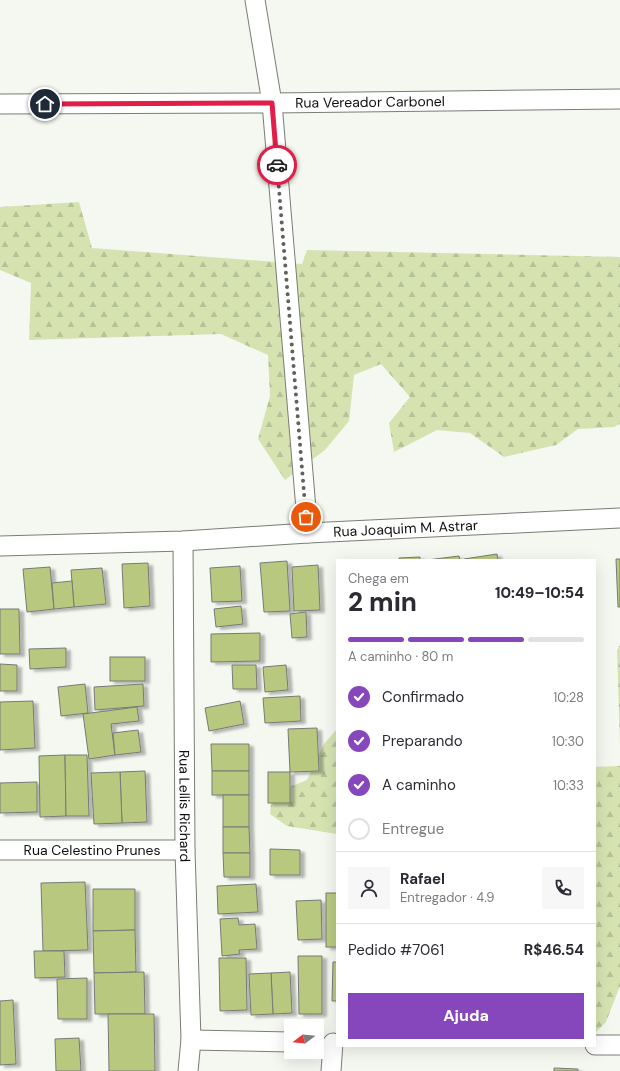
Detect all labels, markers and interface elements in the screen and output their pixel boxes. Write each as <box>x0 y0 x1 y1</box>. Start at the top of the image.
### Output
pin <box>28 87 62 121</box>
street label: Rua Vereador Carbonel <box>295 92 445 112</box>
icon: home <box>34 93 56 115</box>
courier <box>257 145 297 185</box>
icon: car <box>266 154 288 176</box>
pin <box>289 500 323 534</box>
icon: bag <box>295 506 317 528</box>
street label: Rua Joaquim M. Astrar <box>333 516 478 541</box>
text: Chega em <box>348 570 409 587</box>
text: 10:49–10:54 <box>495 583 584 603</box>
text: 2 min <box>348 585 417 619</box>
text: A caminho · 80 m <box>348 648 453 665</box>
icon: check <box>348 686 370 708</box>
text: Confirmado <box>382 687 464 707</box>
text: 10:28 <box>553 689 584 706</box>
icon: check <box>348 730 370 752</box>
text: Preparando <box>382 731 463 751</box>
text: 10:30 <box>552 733 584 750</box>
street label: Rua Lellis Richard <box>175 750 194 862</box>
icon: check <box>348 774 370 796</box>
text: A caminho <box>382 775 456 795</box>
text: 10:33 <box>553 777 584 794</box>
text: Entregue <box>382 819 444 839</box>
street label: Rua Celestino Prunes <box>24 841 160 859</box>
button: person <box>348 867 390 909</box>
button: phone <box>542 867 584 909</box>
text: Rafael <box>400 869 445 889</box>
text: Entregador · 4.9 <box>400 889 495 906</box>
text: Pedido #7061 <box>348 940 444 960</box>
text: R$46.54 <box>524 940 584 960</box>
button: Ajuda <box>348 993 584 1039</box>
north arrow <box>284 1019 324 1059</box>
map controls <box>284 1019 324 1059</box>

